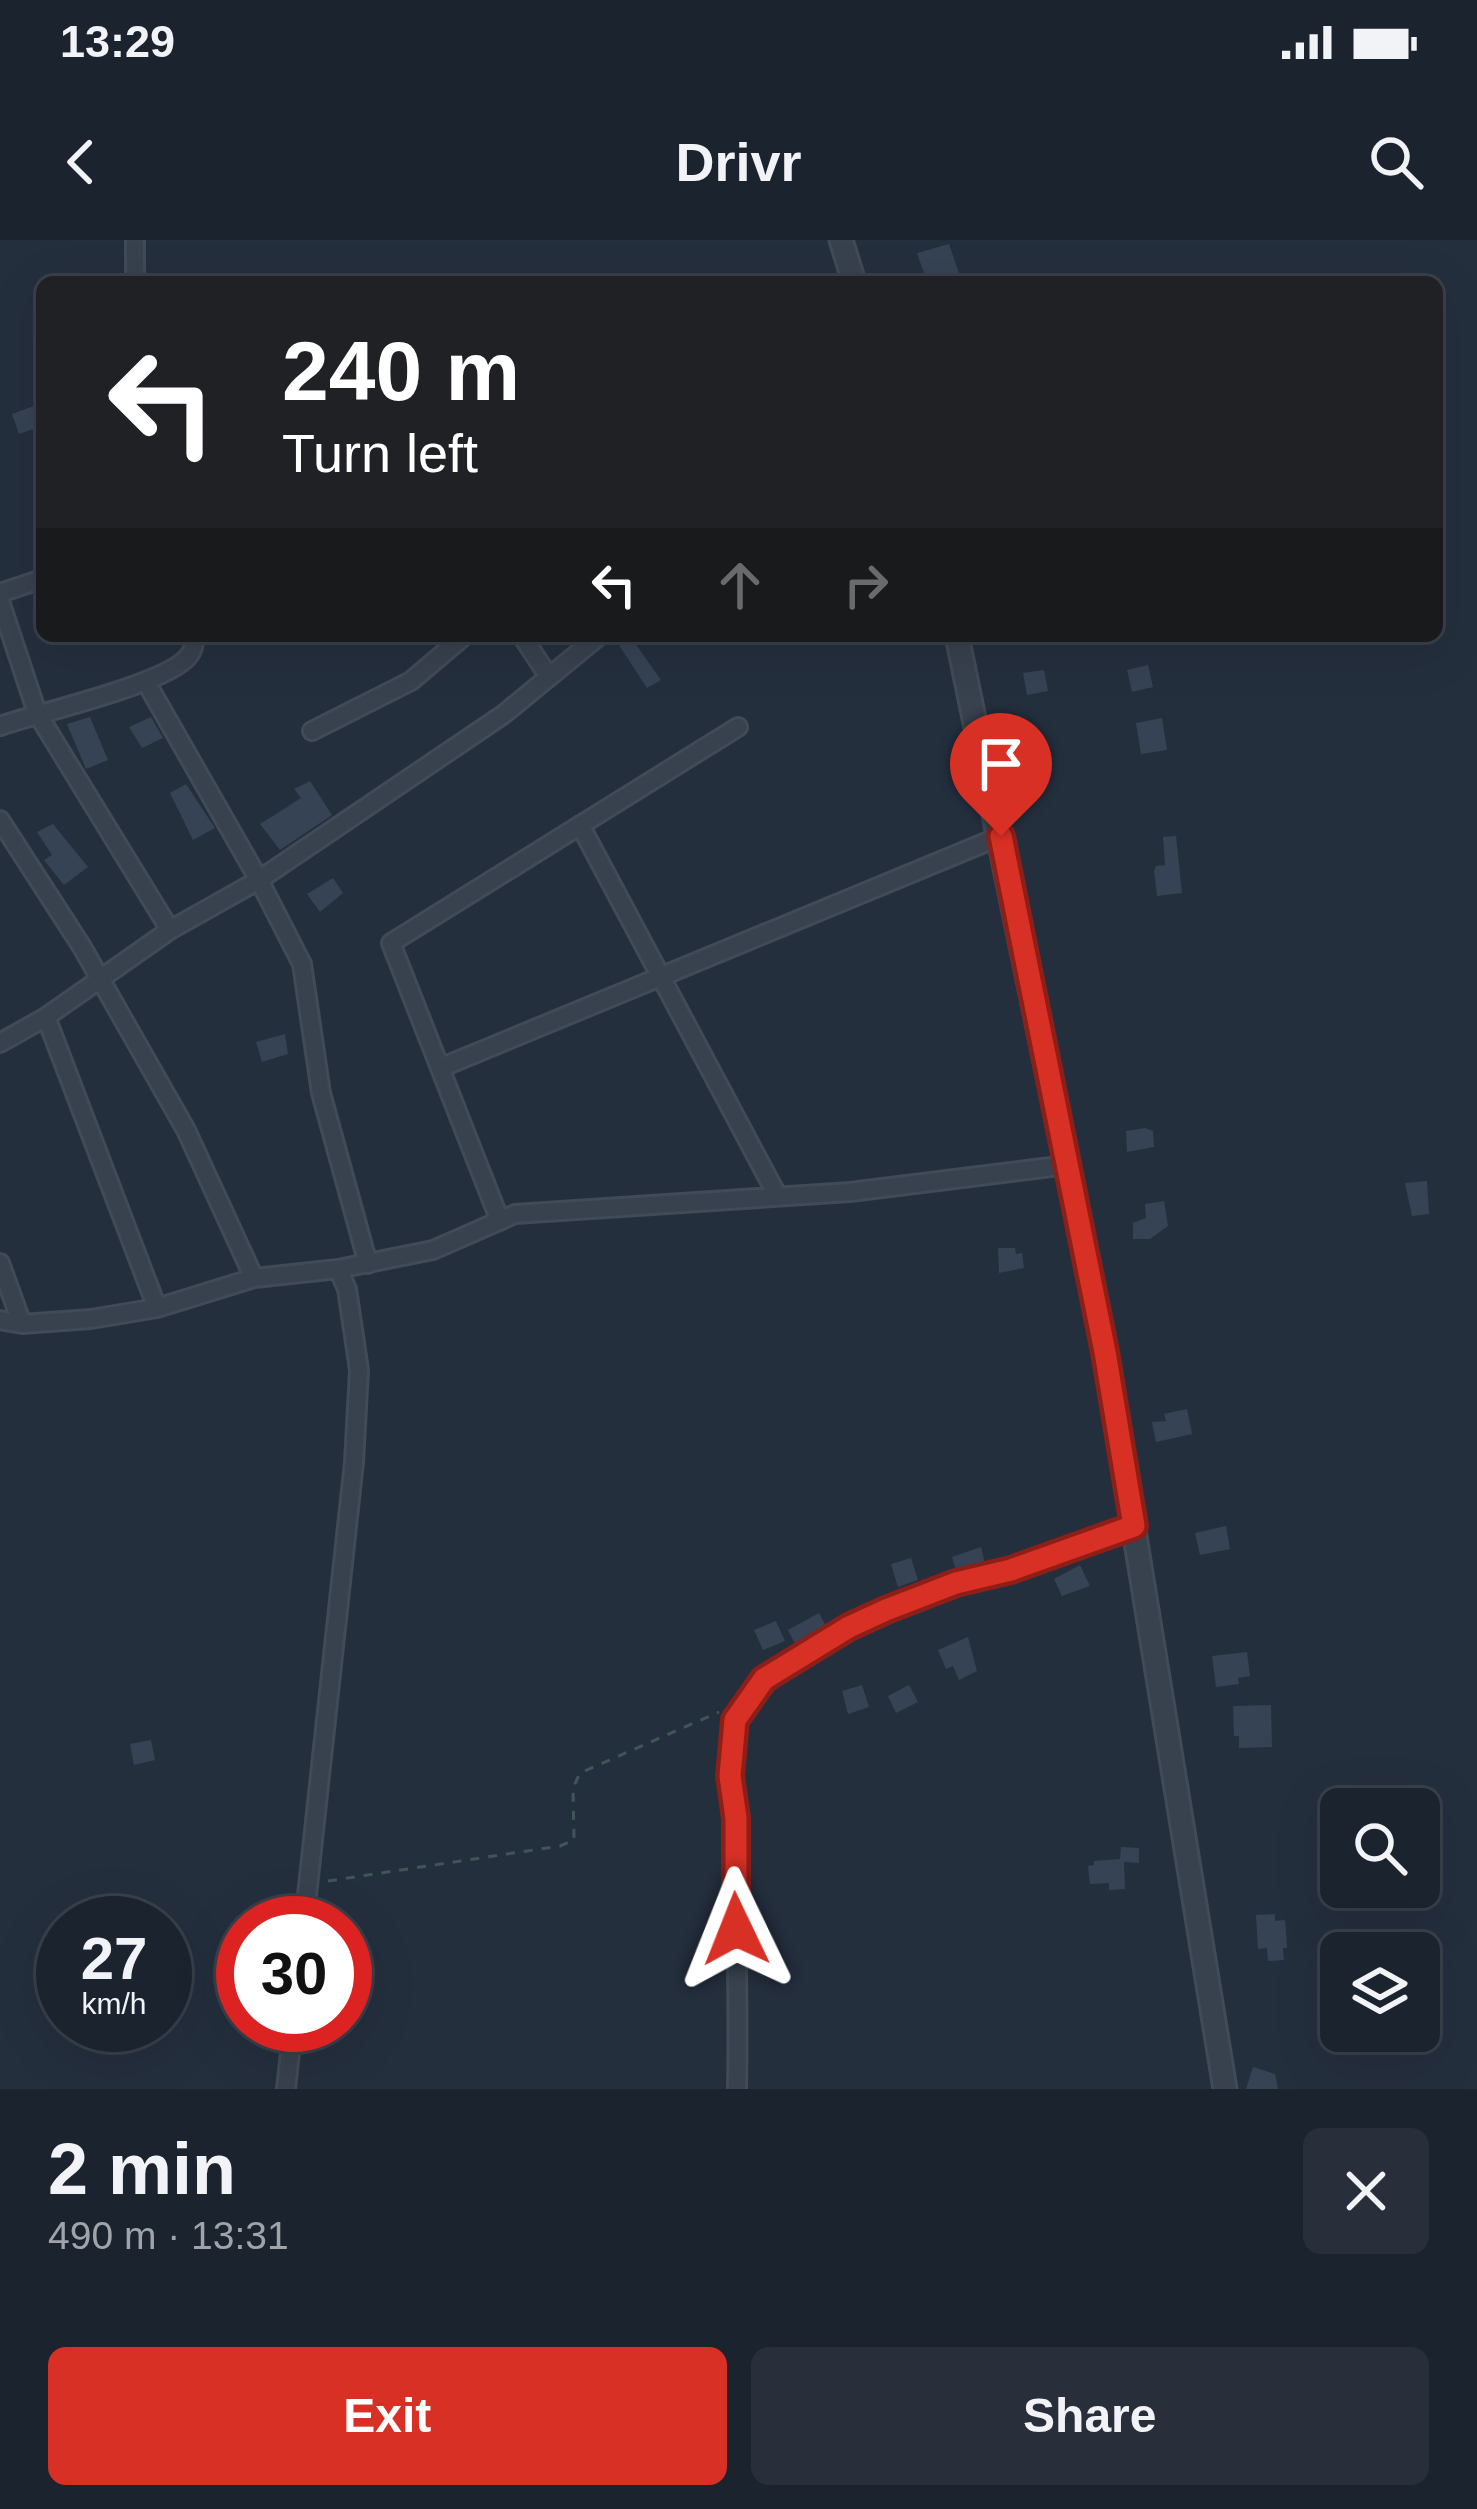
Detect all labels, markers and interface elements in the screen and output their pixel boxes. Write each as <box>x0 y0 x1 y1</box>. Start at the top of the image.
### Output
text: 13:29 <box>60 16 175 67</box>
icon: back <box>48 129 114 195</box>
icon: search <box>1363 129 1429 195</box>
text: Drivr <box>675 132 802 192</box>
icon: left <box>84 324 240 480</box>
text: 240 m <box>282 324 520 418</box>
text: Turn left <box>282 423 478 483</box>
icon: left <box>581 552 647 618</box>
icon: ahead <box>707 552 773 618</box>
icon: right <box>833 552 899 618</box>
pin <box>950 713 1052 836</box>
icon: arrive <box>968 731 1034 797</box>
map controls <box>1320 1788 1440 2052</box>
button: search <box>1320 1788 1440 1908</box>
position arrow <box>673 1866 799 1992</box>
speed limit sign: 30 <box>216 1896 372 2052</box>
text: 27 <box>81 1925 147 1992</box>
button: layers <box>1320 1932 1440 2052</box>
text: km/h <box>81 1987 147 2020</box>
button: close <box>1303 2128 1429 2254</box>
text: 2 min <box>48 2129 236 2209</box>
text: 490 m · 13:31 <box>48 2214 289 2257</box>
button: Exit <box>48 2347 727 2485</box>
button: Share <box>751 2347 1429 2485</box>

